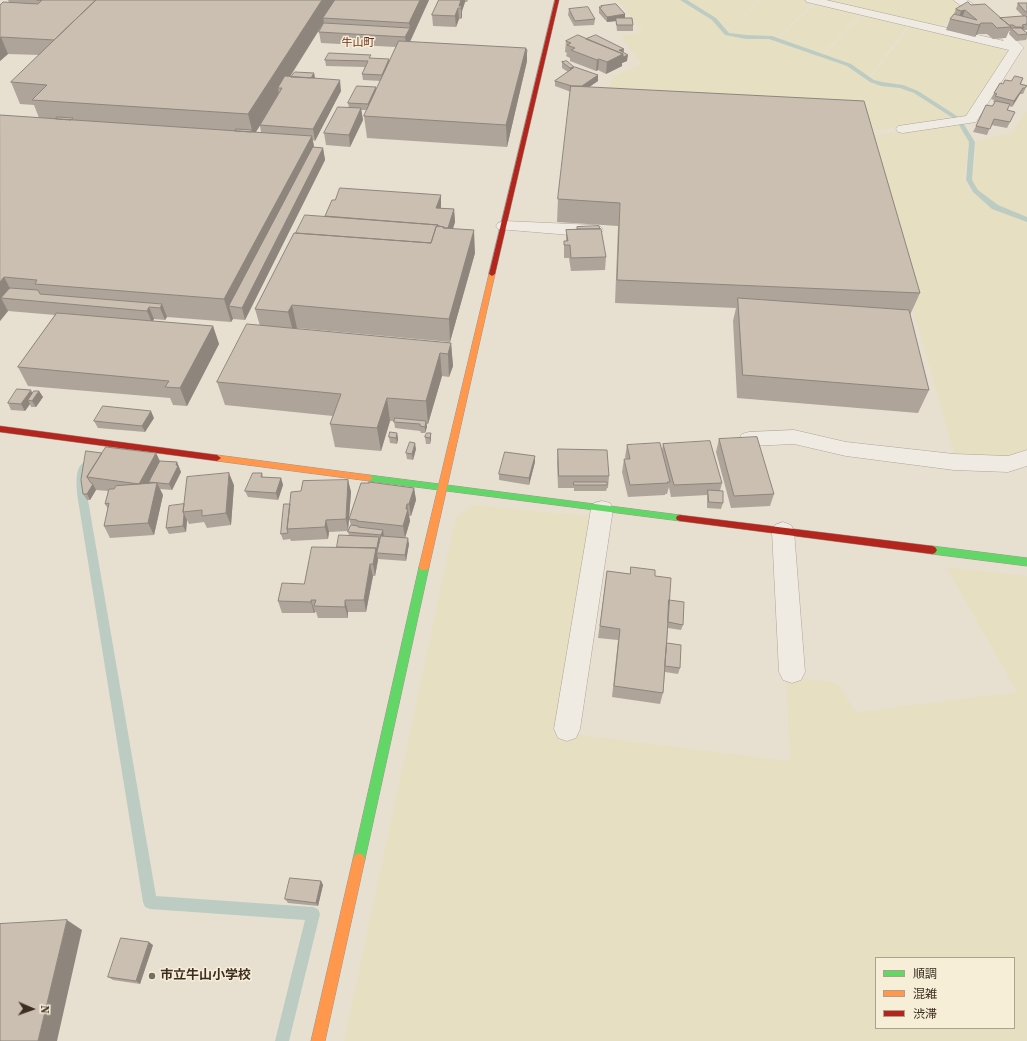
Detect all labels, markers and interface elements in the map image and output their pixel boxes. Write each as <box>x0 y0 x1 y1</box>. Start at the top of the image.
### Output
district label: 牛山町 <box>342 36 374 50</box>
legend <box>875 957 1015 1029</box>
text: 順調 <box>913 966 937 982</box>
place label: 市立牛山小学校 <box>160 968 251 984</box>
marker: 市立牛山小学校 <box>147 971 157 981</box>
text: 混雑 <box>913 986 937 1002</box>
north arrow <box>12 989 52 1029</box>
text: N <box>37 1005 52 1014</box>
text: 渋滞 <box>913 1006 937 1022</box>

